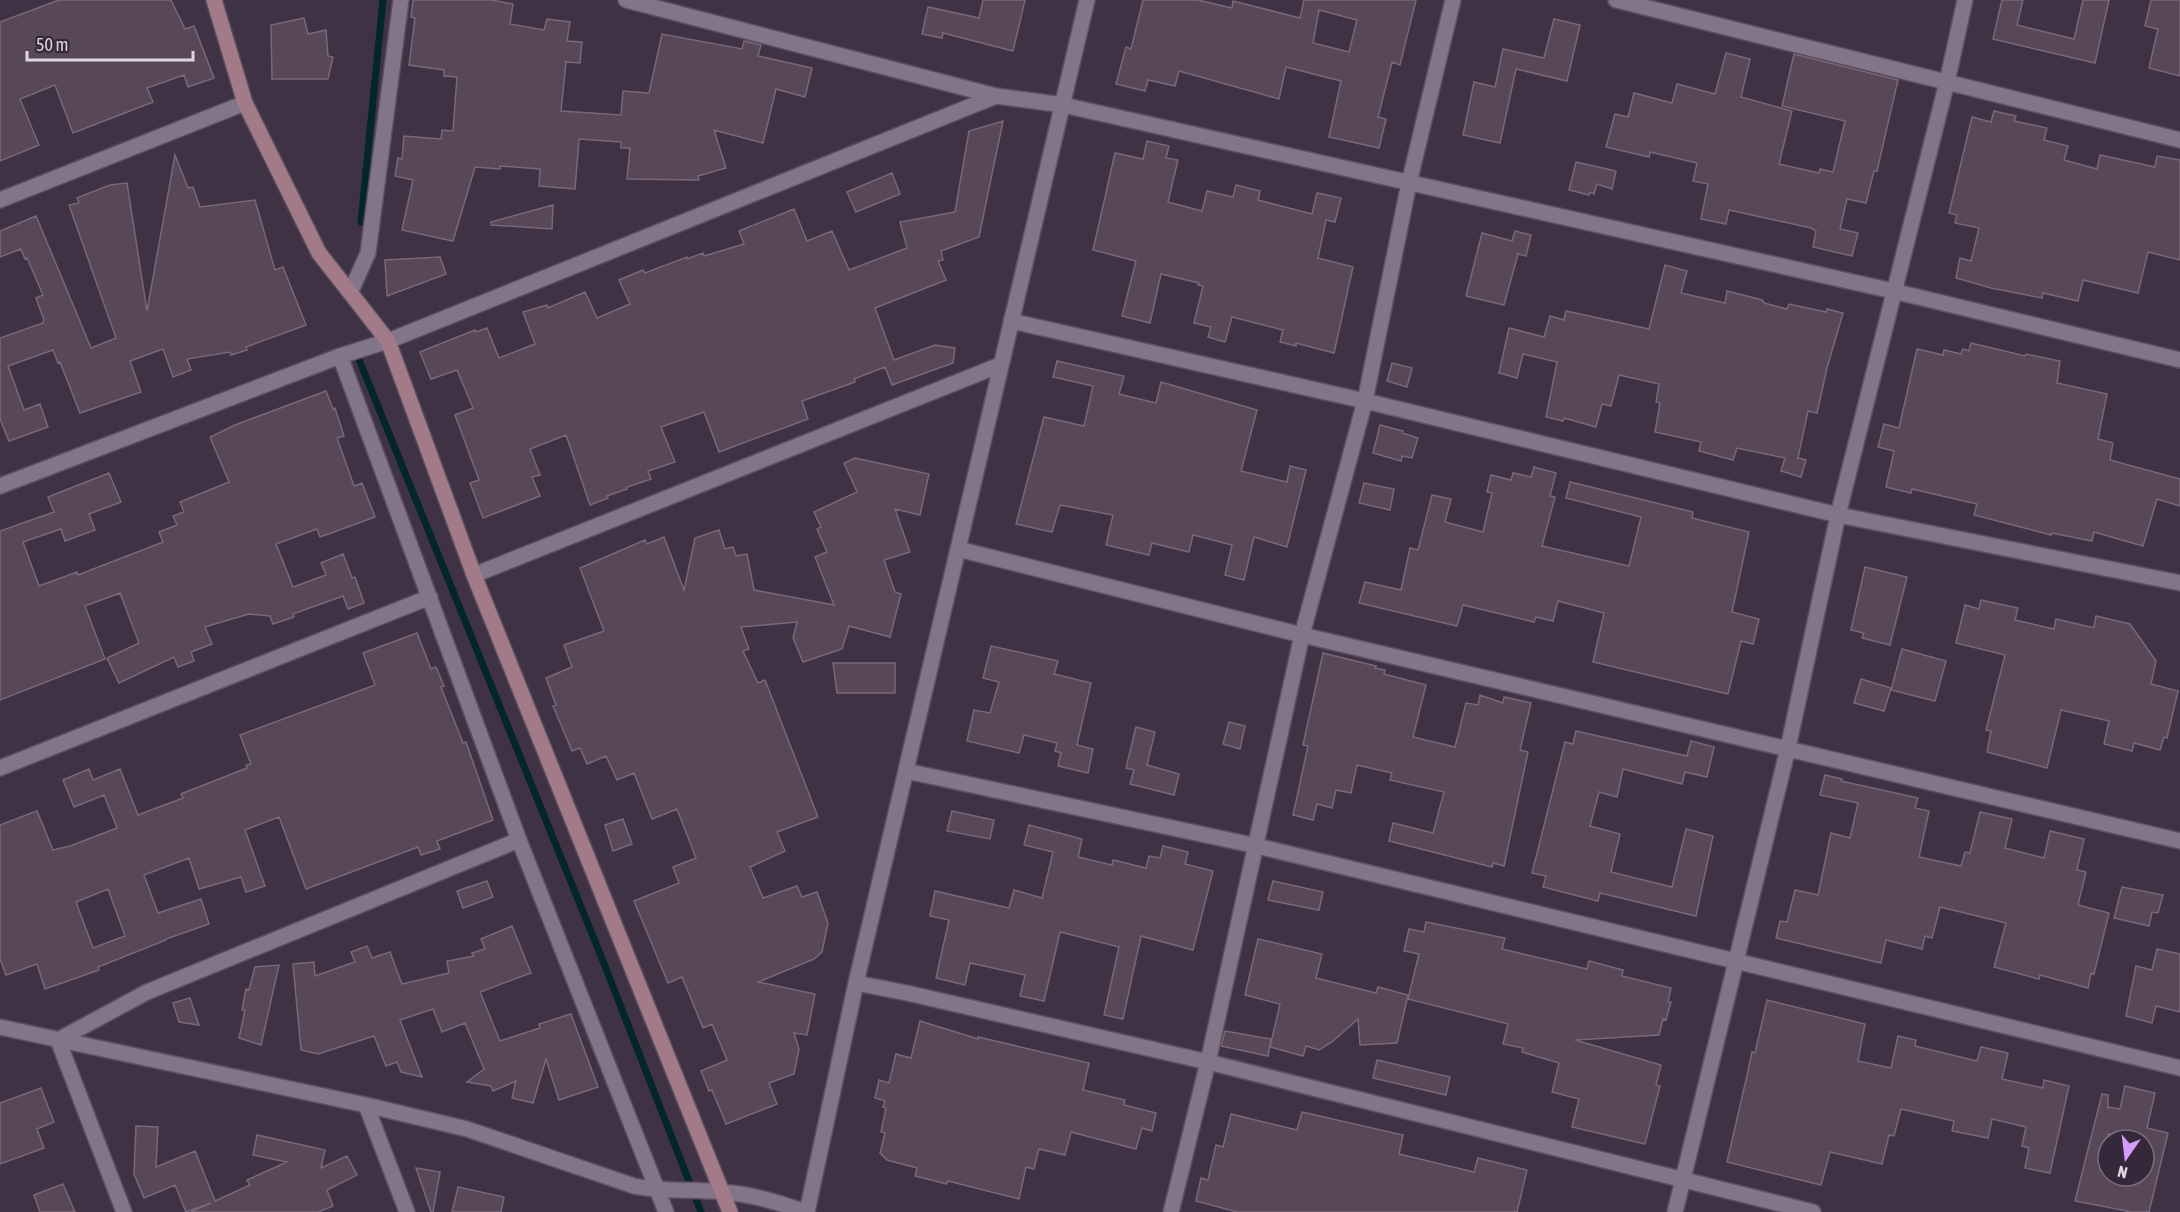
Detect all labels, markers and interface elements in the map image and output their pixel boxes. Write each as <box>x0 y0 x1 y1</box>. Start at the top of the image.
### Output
scale bar <box>27 24 194 62</box>
text: 50 m <box>36 34 68 55</box>
north arrow <box>2096 1128 2156 1188</box>
text: N <box>2116 1163 2129 1182</box>

